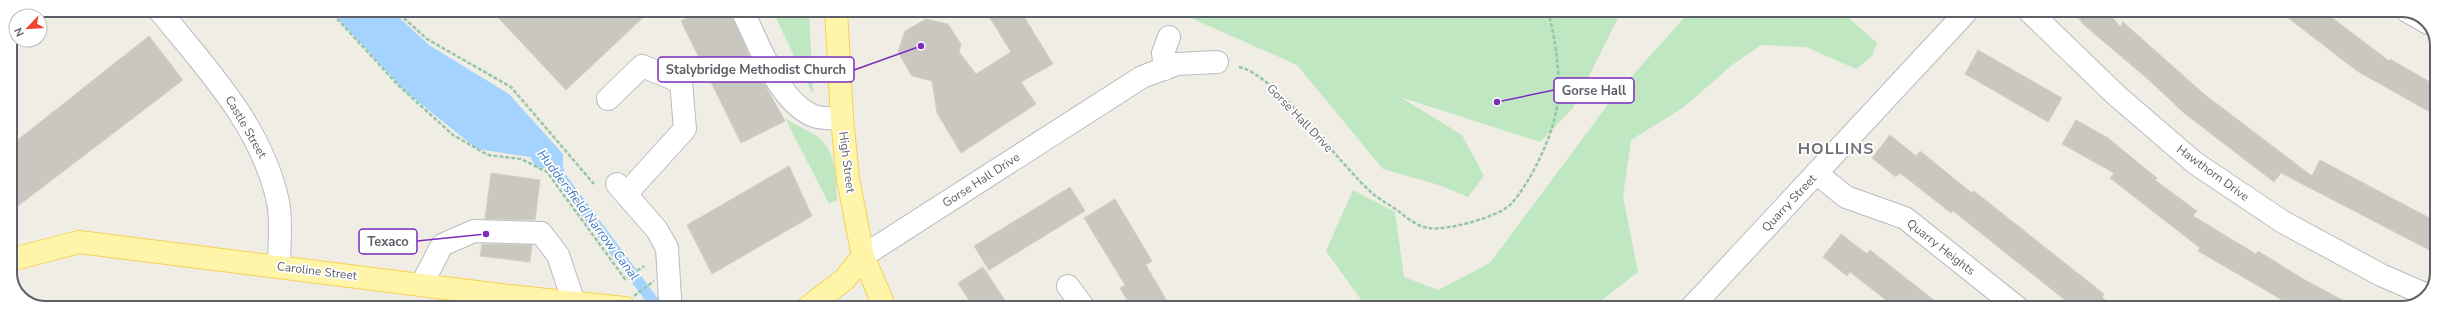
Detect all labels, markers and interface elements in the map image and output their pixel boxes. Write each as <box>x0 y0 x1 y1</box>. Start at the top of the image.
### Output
north arrow <box>8 8 48 48</box>
text: N <box>11 25 28 39</box>
callout: Stalybridge Methodist Church <box>658 57 854 82</box>
text: Stalybridge Methodist Church <box>666 61 846 79</box>
callout: Gorse Hall <box>1554 78 1634 103</box>
street label: Gorse Hall Drive <box>1263 80 1337 156</box>
text: Gorse Hall <box>1562 82 1627 100</box>
street label: Castle Street <box>222 93 271 162</box>
street label: High Street <box>835 130 859 194</box>
district label: HOLLINS <box>1798 138 1874 160</box>
street label: Hawthorn Drive <box>2174 141 2252 205</box>
water label: Huddersfield Narrow Canal <box>533 146 643 284</box>
street label: Gorse Hall Drive <box>939 149 1023 211</box>
street label: Quarry Street <box>1758 170 1820 235</box>
street label: Quarry Heights <box>1904 215 1979 279</box>
callout: Texaco <box>359 229 417 254</box>
text: Texaco <box>367 233 409 251</box>
street label: Caroline Street <box>276 258 359 284</box>

